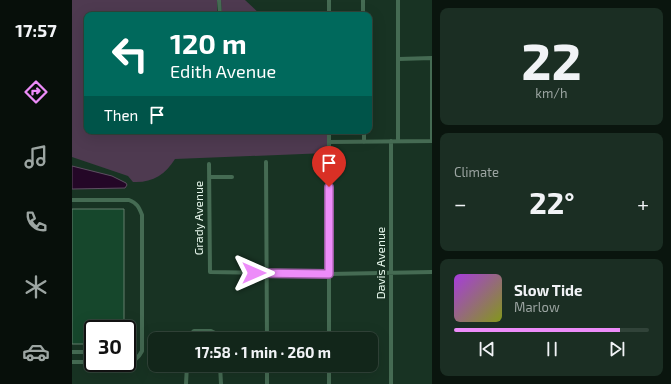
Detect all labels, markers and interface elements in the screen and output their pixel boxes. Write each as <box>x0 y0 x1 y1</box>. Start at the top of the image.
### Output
text: 17:57 <box>15 19 57 41</box>
text: 120 m <box>170 26 247 60</box>
icon: left <box>104 28 156 80</box>
text: 22 <box>521 28 582 90</box>
text: Edith Avenue <box>170 60 276 82</box>
icon: directions <box>22 78 50 106</box>
text: km/h <box>535 85 568 101</box>
icon: arrive <box>146 104 168 126</box>
text: Then <box>104 106 138 124</box>
icon: music <box>22 143 50 171</box>
pin <box>312 146 346 187</box>
icon: arrive <box>318 152 340 174</box>
text: Climate <box>454 164 499 180</box>
street label: Grady Avenue <box>191 181 205 255</box>
text: 22° <box>529 184 574 220</box>
text: − <box>454 190 467 216</box>
text: + <box>637 190 649 216</box>
icon: phone <box>22 208 50 236</box>
street label: Davis Avenue <box>373 227 387 299</box>
position arrow <box>233 252 275 294</box>
icon: climate <box>22 273 50 301</box>
text: Slow Tide <box>514 281 582 299</box>
text: Marlow <box>514 299 560 315</box>
speed limit sign: 30 <box>84 320 136 372</box>
icon: car <box>22 338 50 366</box>
icon: previous <box>476 338 498 360</box>
icon: pause <box>541 338 563 360</box>
icon: next <box>606 338 628 360</box>
text: 17:58 · 1 min · 260 m <box>195 343 331 361</box>

